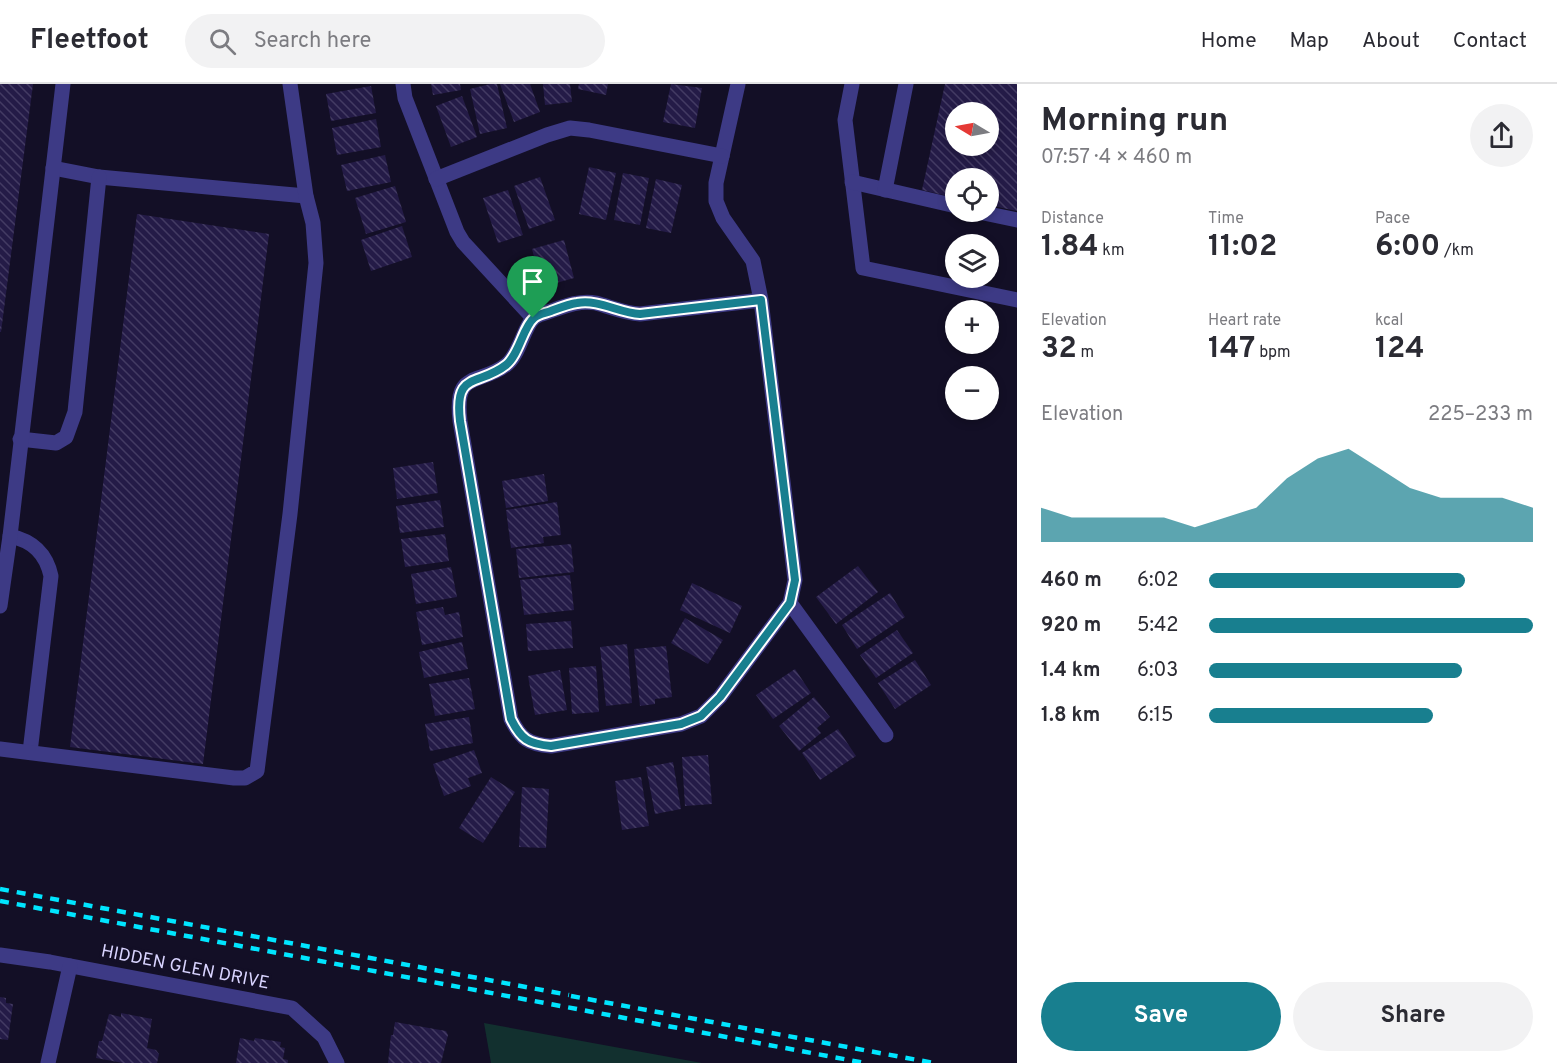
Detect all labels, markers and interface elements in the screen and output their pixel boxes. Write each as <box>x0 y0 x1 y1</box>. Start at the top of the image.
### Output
search box <box>185 14 605 68</box>
text: Fleetfoot <box>30 23 149 59</box>
icon: search <box>206 25 239 58</box>
text: Search here <box>254 28 371 55</box>
text: Home <box>1201 28 1257 55</box>
text: Map <box>1290 28 1329 55</box>
text: About <box>1362 28 1420 55</box>
text: Contact <box>1453 28 1527 55</box>
text: Morning run <box>1041 101 1228 143</box>
north arrow <box>945 102 999 156</box>
map controls <box>945 102 999 420</box>
button: share <box>1470 104 1533 167</box>
text: 07:57 · 4 × 460 m <box>1041 145 1192 171</box>
button: locate <box>945 168 999 222</box>
text: Distance <box>1041 209 1104 229</box>
text: Time <box>1208 209 1244 229</box>
text: Pace <box>1375 209 1410 229</box>
text: 1.84 <box>1041 229 1099 266</box>
text: 11:02 <box>1208 229 1277 266</box>
text: 6:00 <box>1375 229 1440 266</box>
button: layers <box>945 234 999 288</box>
text: km <box>1099 241 1125 261</box>
text: /km <box>1440 241 1474 261</box>
pin <box>507 256 558 318</box>
icon: arrive <box>516 265 549 298</box>
button: + <box>945 300 999 354</box>
text: Elevation <box>1041 311 1107 331</box>
text: Heart rate <box>1208 311 1281 331</box>
text: kcal <box>1375 311 1403 331</box>
text: 32 <box>1041 331 1077 368</box>
text: 147 <box>1208 331 1255 368</box>
text: 124 <box>1375 331 1425 368</box>
text: m <box>1077 343 1094 363</box>
text: bpm <box>1255 343 1291 363</box>
button: − <box>945 366 999 420</box>
text: Elevation <box>1041 402 1123 428</box>
text: 225–233 m <box>1428 402 1533 428</box>
text: 460 m <box>1041 568 1102 594</box>
text: 6:02 <box>1137 568 1179 594</box>
text: 920 m <box>1041 613 1101 639</box>
text: 5:42 <box>1137 613 1179 639</box>
text: 1.4 km <box>1041 658 1101 684</box>
text: 6:03 <box>1137 658 1178 684</box>
text: 1.8 km <box>1041 703 1100 729</box>
text: 6:15 <box>1137 703 1173 729</box>
street label: HIDDEN GLEN DRIVE <box>99 940 271 996</box>
button: Save <box>1041 982 1281 1051</box>
button: Share <box>1293 982 1533 1051</box>

